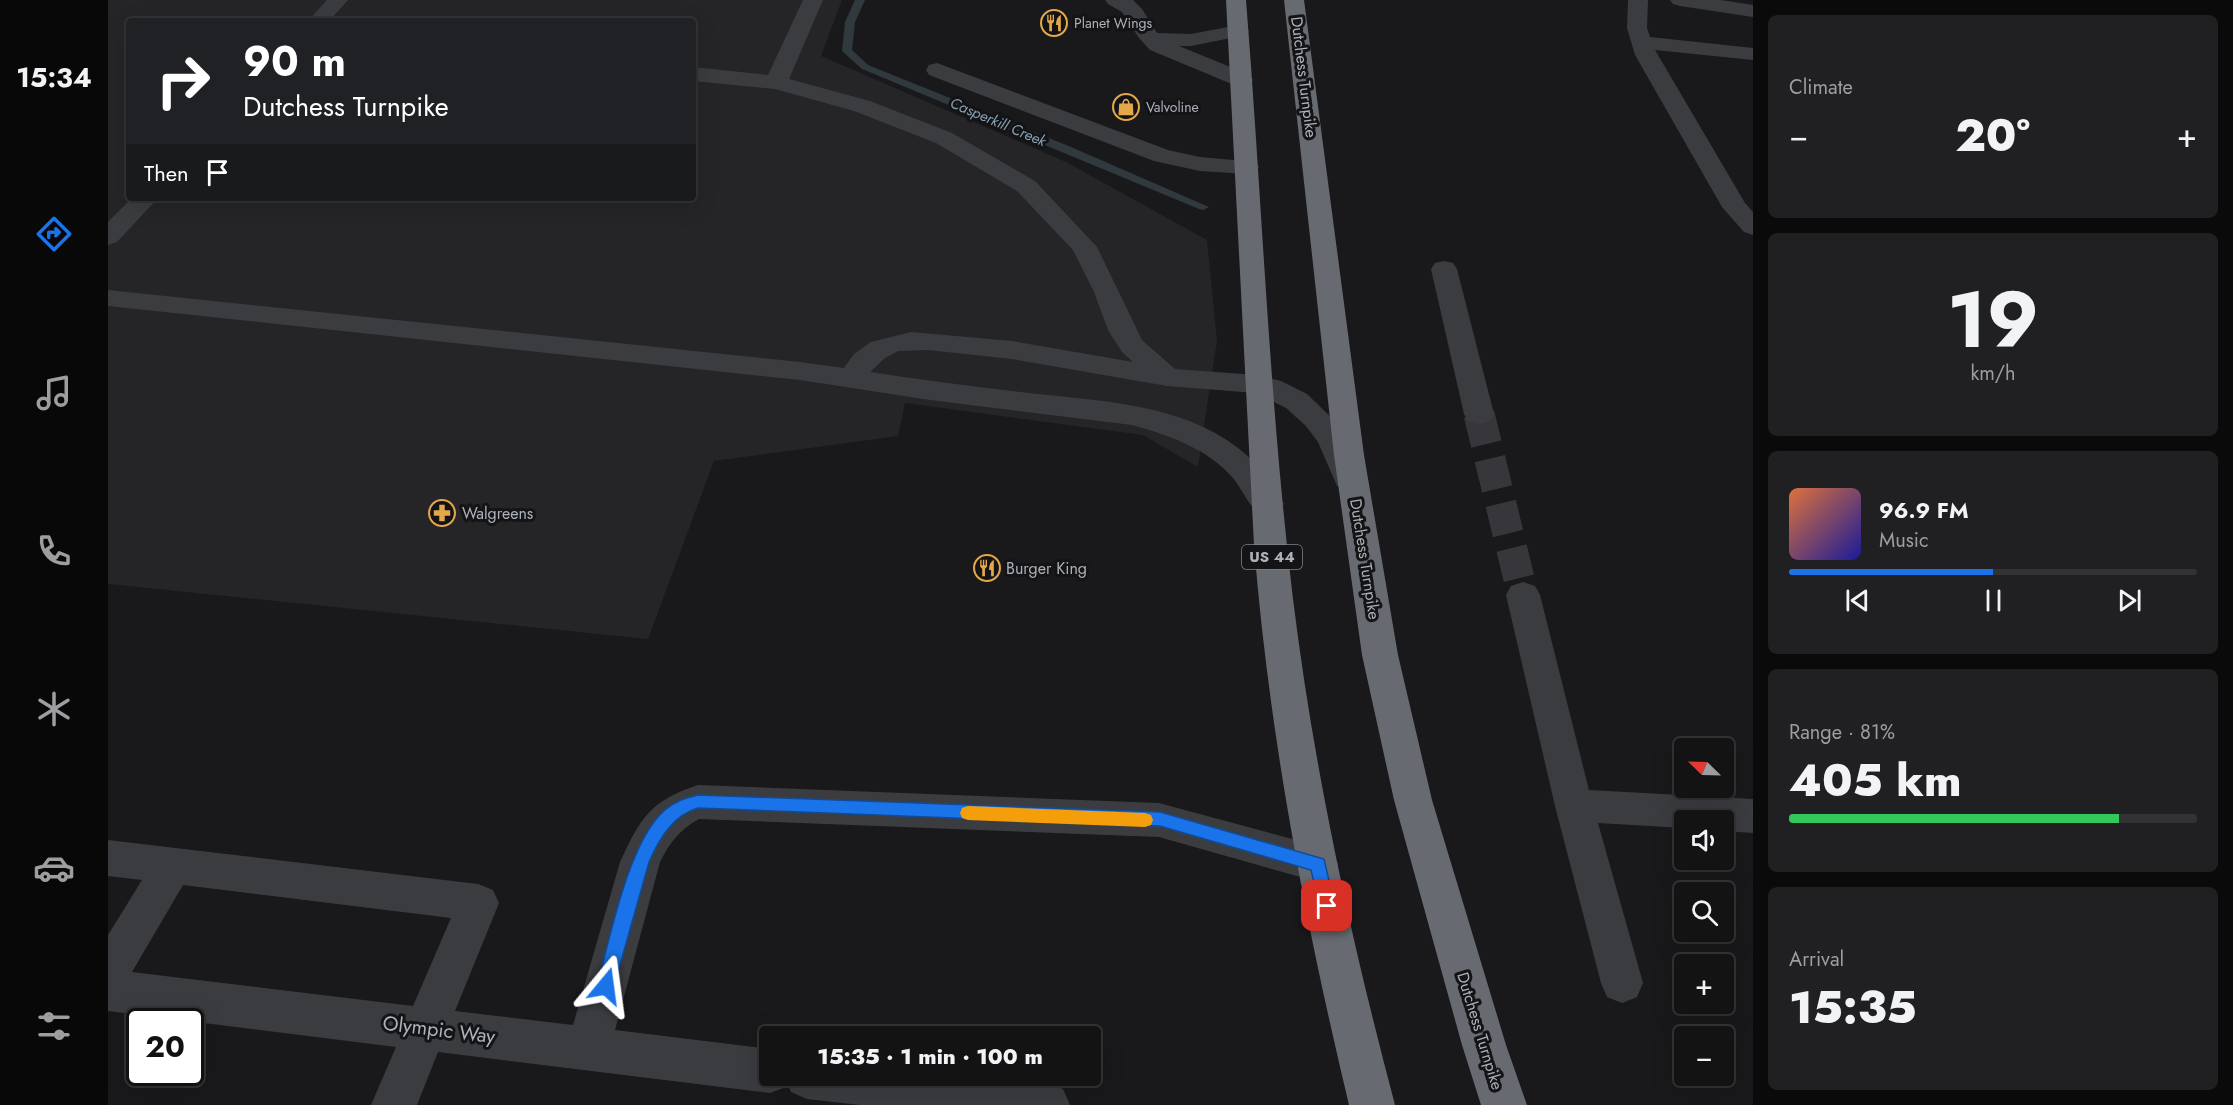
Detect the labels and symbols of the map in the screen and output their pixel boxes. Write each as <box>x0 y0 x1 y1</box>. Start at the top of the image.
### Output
restaurant icon: Planet Wings <box>1039 8 1069 38</box>
place label: Planet Wings <box>1074 13 1153 33</box>
street label: Dutchess Turnpike <box>1285 15 1323 139</box>
water label: Casperkill Creek <box>947 92 1050 152</box>
shop icon: Valvoline <box>1111 92 1141 122</box>
place label: Valvoline <box>1146 97 1199 117</box>
street label: Dutchess Turnpike <box>1344 497 1386 621</box>
pharmacy icon: Walgreens <box>427 498 457 528</box>
place label: Walgreens <box>462 502 533 525</box>
road number: US 44 <box>1242 545 1302 569</box>
restaurant icon: Burger King <box>972 553 1002 583</box>
place label: Burger King <box>1006 557 1087 580</box>
north arrow <box>1674 738 1734 798</box>
pin <box>1301 880 1352 931</box>
position arrow <box>574 954 638 1018</box>
street label: Dutchess Turnpike <box>1451 969 1509 1093</box>
speed limit sign: 20 <box>126 1008 204 1086</box>
street label: Olympic Way <box>381 1009 497 1051</box>

